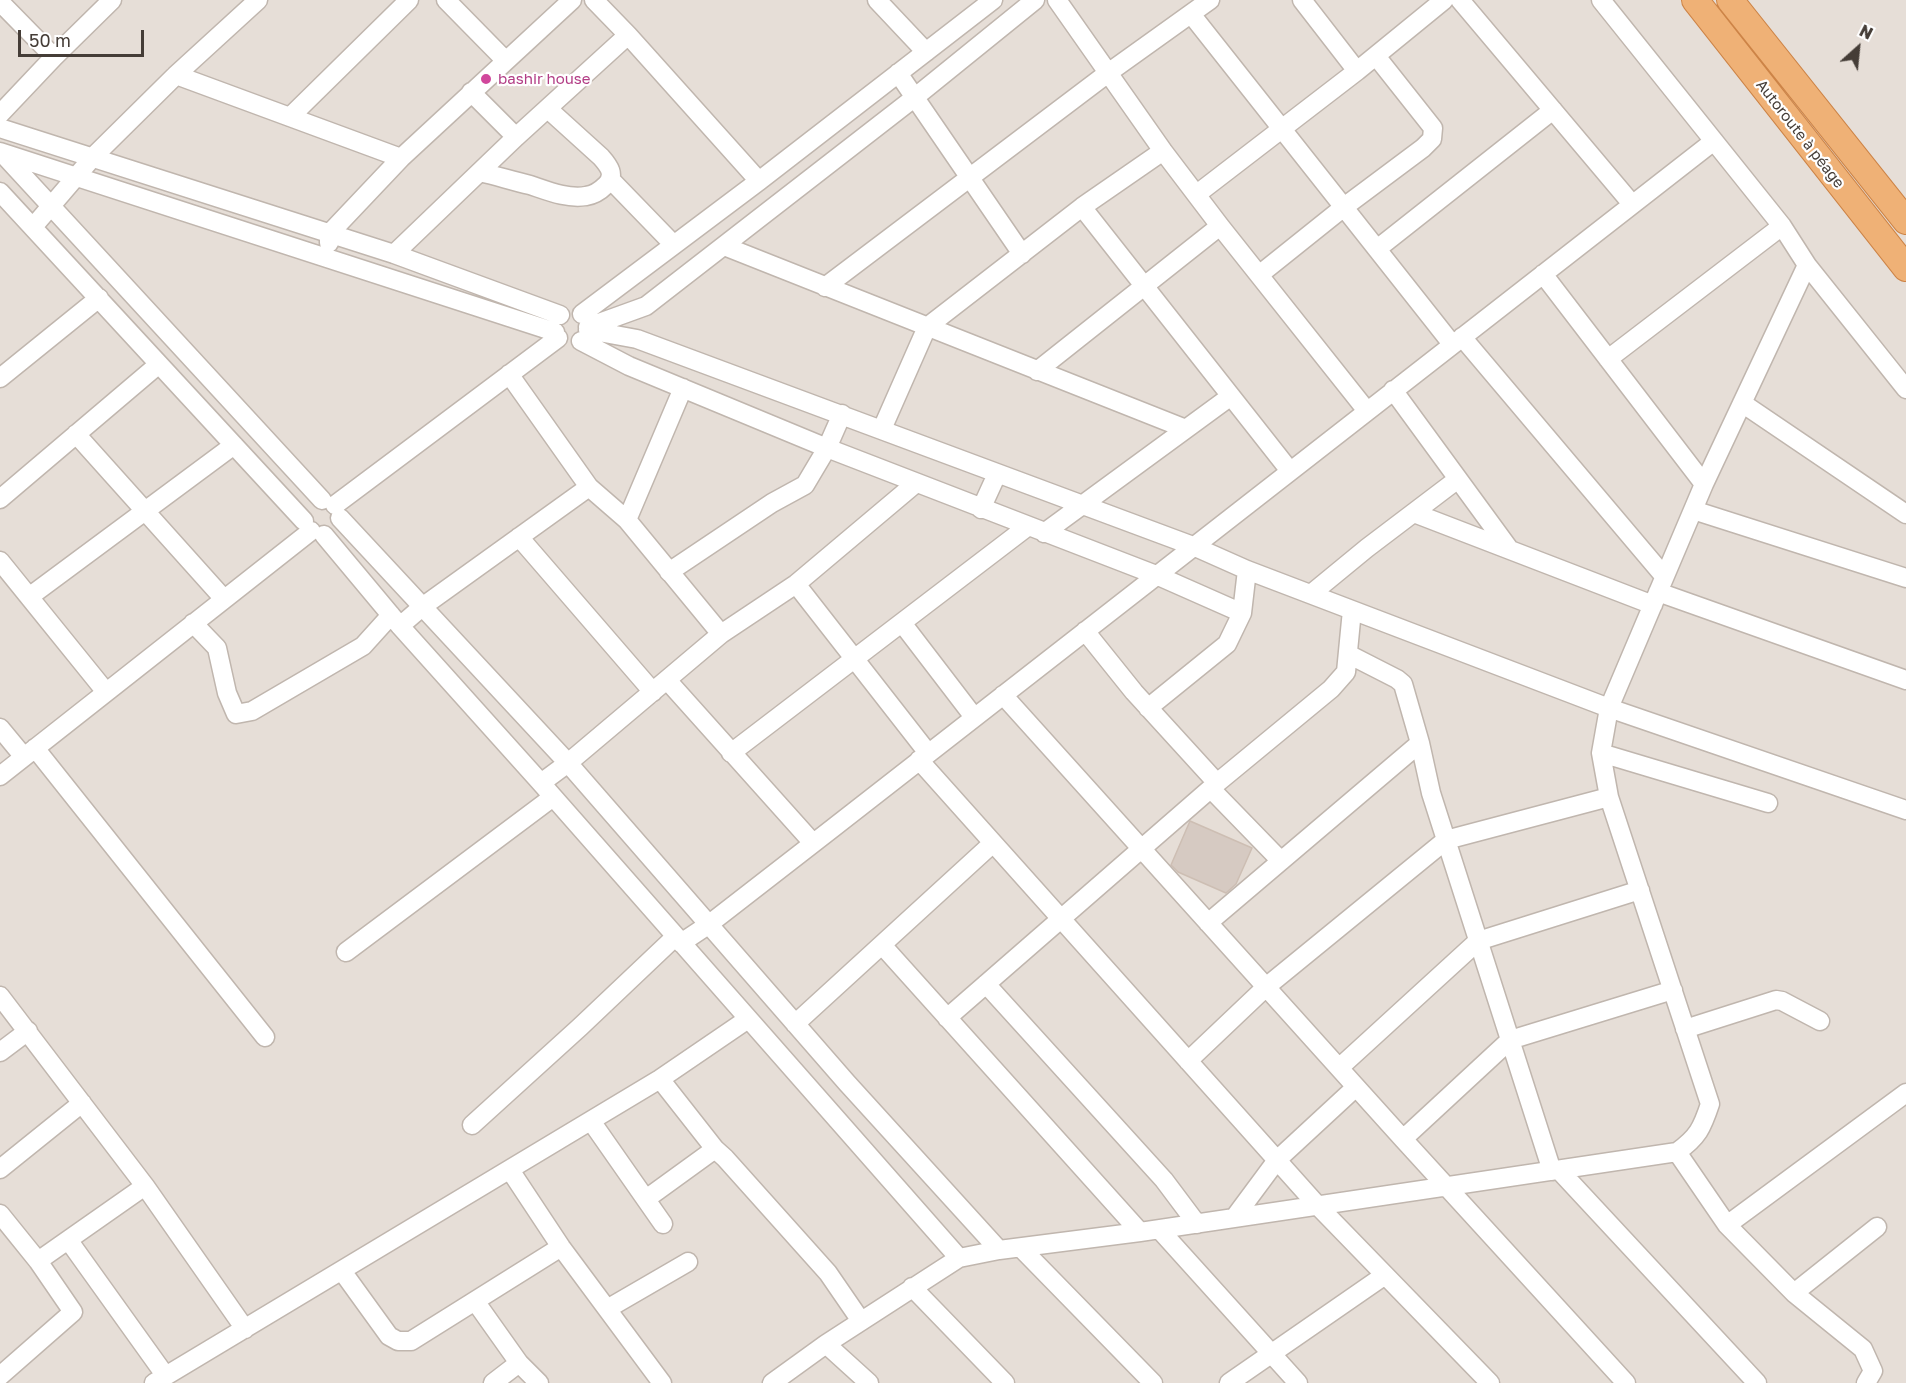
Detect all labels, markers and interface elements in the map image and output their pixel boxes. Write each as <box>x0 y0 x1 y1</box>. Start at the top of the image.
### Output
scale bar <box>21 18 147 56</box>
north arrow <box>1828 18 1888 78</box>
text: N <box>1856 20 1876 44</box>
text: 50 m <box>29 29 71 51</box>
place label: bashir house <box>498 70 590 88</box>
marker: bashir house <box>479 72 493 86</box>
street label: Autoroute à péage <box>1752 76 1848 192</box>

